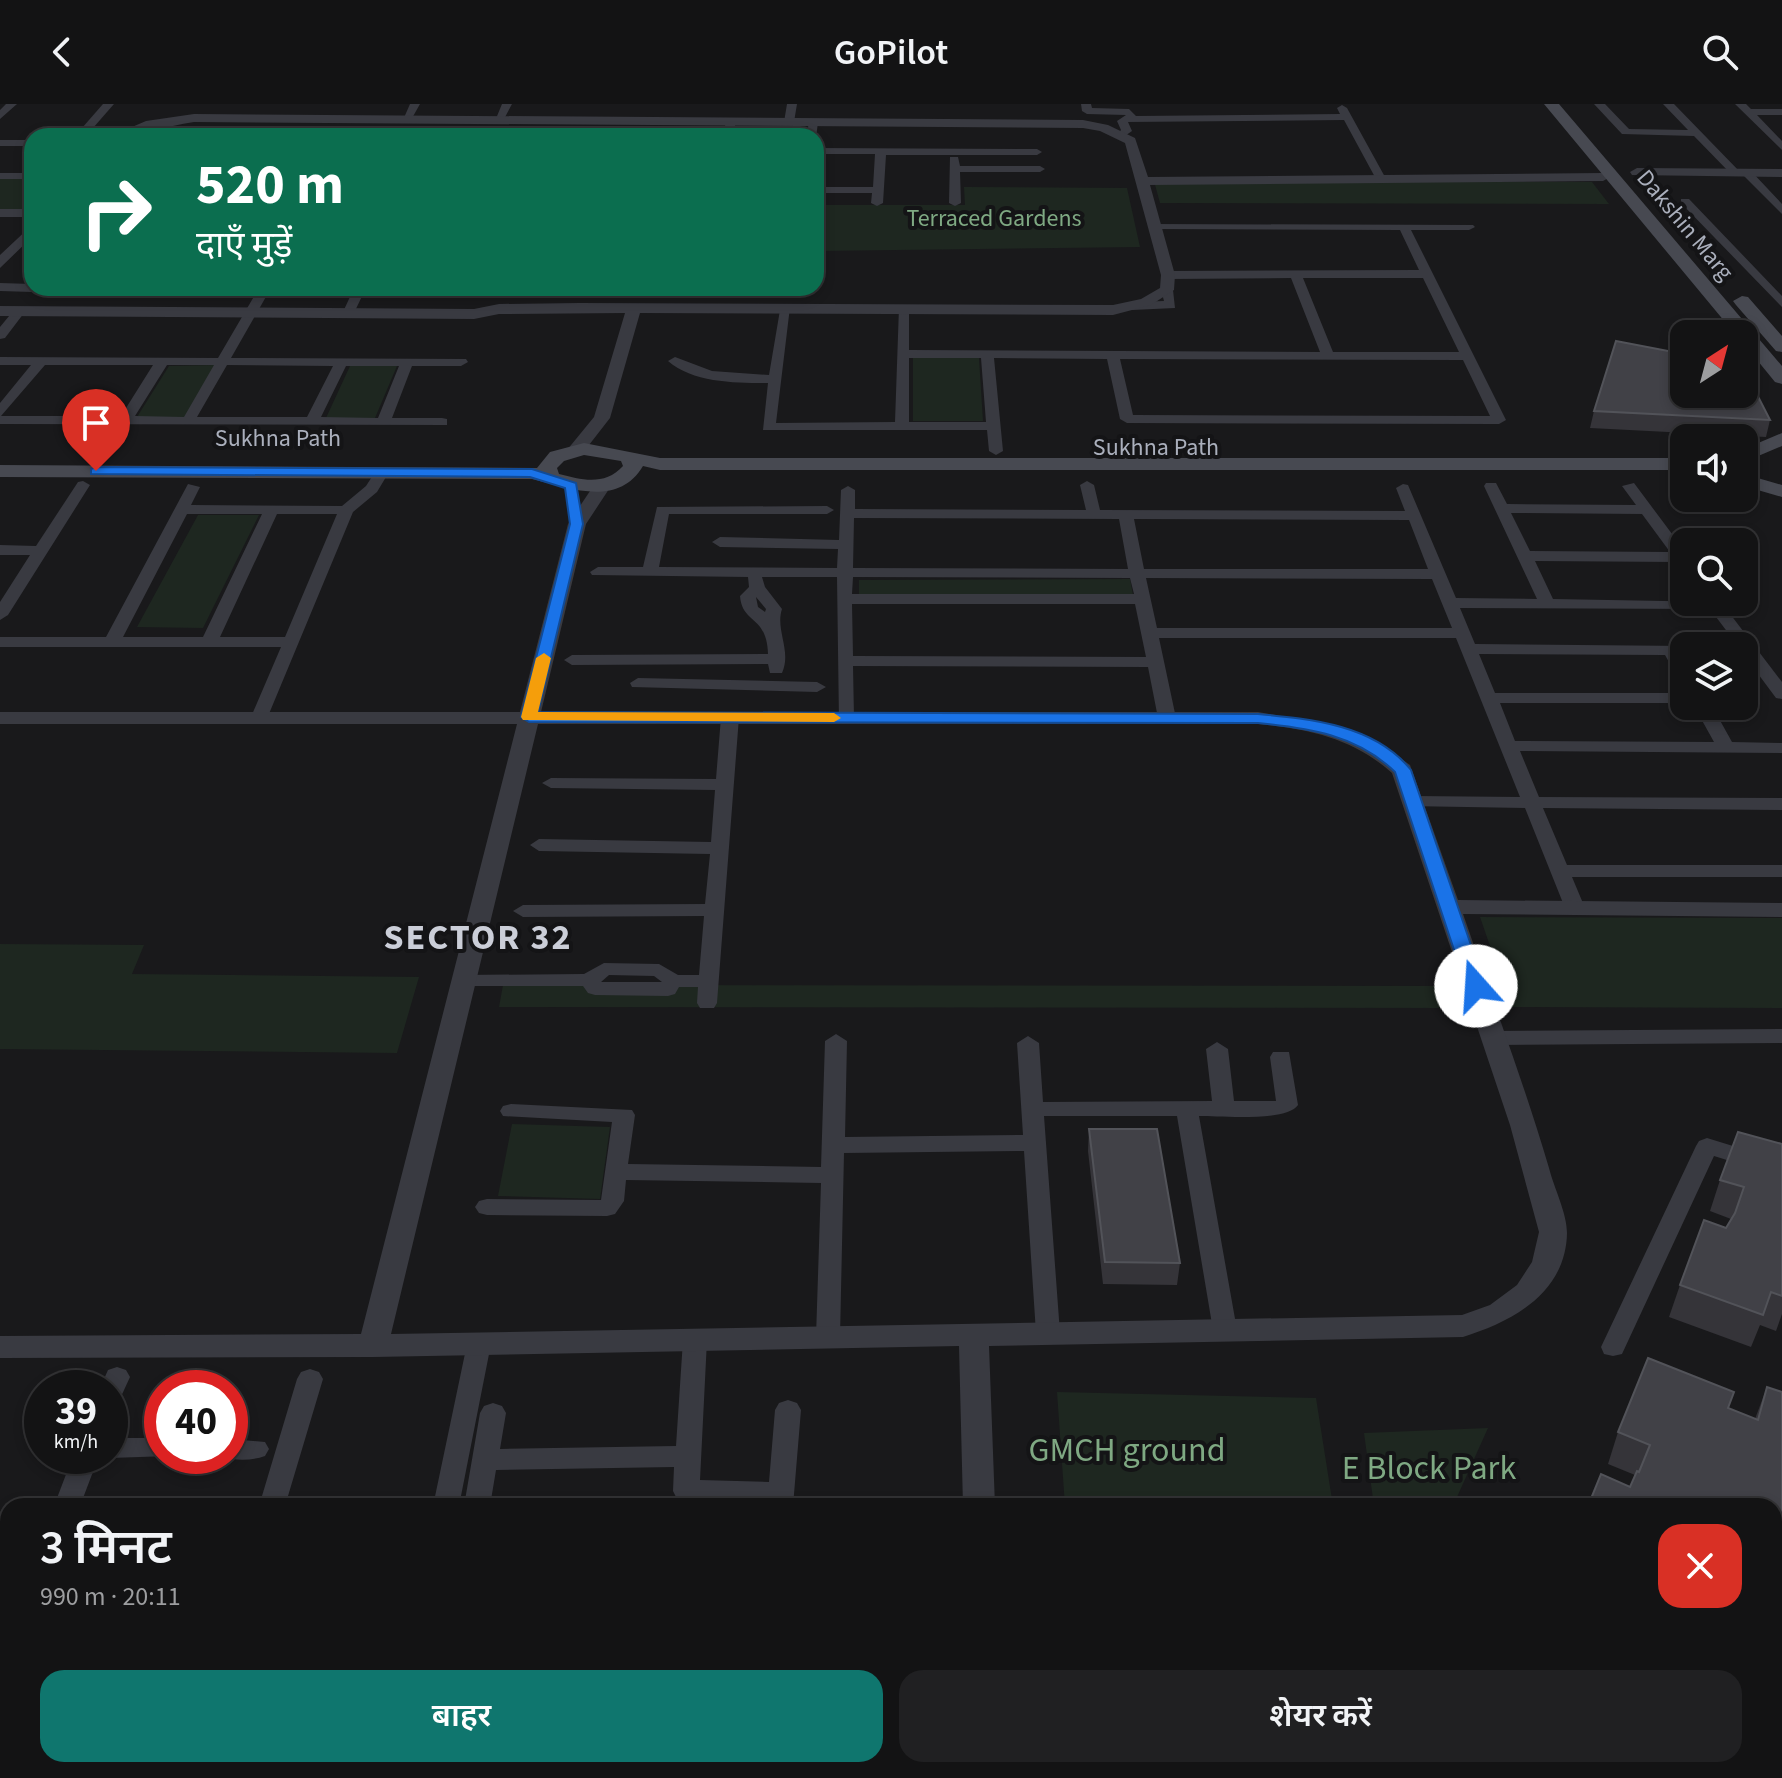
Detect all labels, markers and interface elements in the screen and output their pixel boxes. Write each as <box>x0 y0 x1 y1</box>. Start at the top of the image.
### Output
text: GoPilot <box>834 27 948 78</box>
icon: back <box>40 30 84 74</box>
icon: search <box>1698 30 1742 74</box>
text: 520 m <box>196 146 344 225</box>
icon: right <box>64 160 168 264</box>
street label: Dakshin Marg <box>1628 162 1742 288</box>
park label: Terraced Gardens <box>906 201 1082 236</box>
text: दाएँ मुड़ें <box>196 220 292 271</box>
north arrow <box>1670 320 1758 408</box>
map controls <box>1670 320 1758 720</box>
pin <box>62 389 130 471</box>
icon: arrive <box>74 401 118 445</box>
street label: Sukhna Path <box>215 421 341 456</box>
button: sound <box>1670 424 1758 512</box>
street label: Sukhna Path <box>1093 430 1219 465</box>
button: search <box>1670 528 1758 616</box>
button: layers <box>1670 632 1758 720</box>
district label: SECTOR 32 <box>383 912 573 963</box>
position arrow <box>1434 944 1518 1028</box>
speed limit sign: 40 <box>144 1370 248 1474</box>
text: 39 <box>55 1383 97 1440</box>
park label: GMCH ground <box>1028 1426 1226 1475</box>
text: km/h <box>54 1428 98 1456</box>
park label: E Block Park <box>1342 1444 1516 1493</box>
text: 3 मिनट <box>40 1514 172 1582</box>
button: close <box>1658 1524 1742 1608</box>
text: 990 m · 20:11 <box>40 1578 181 1615</box>
button: बाहर <box>40 1670 883 1762</box>
button: शेयर करें <box>899 1670 1742 1762</box>

